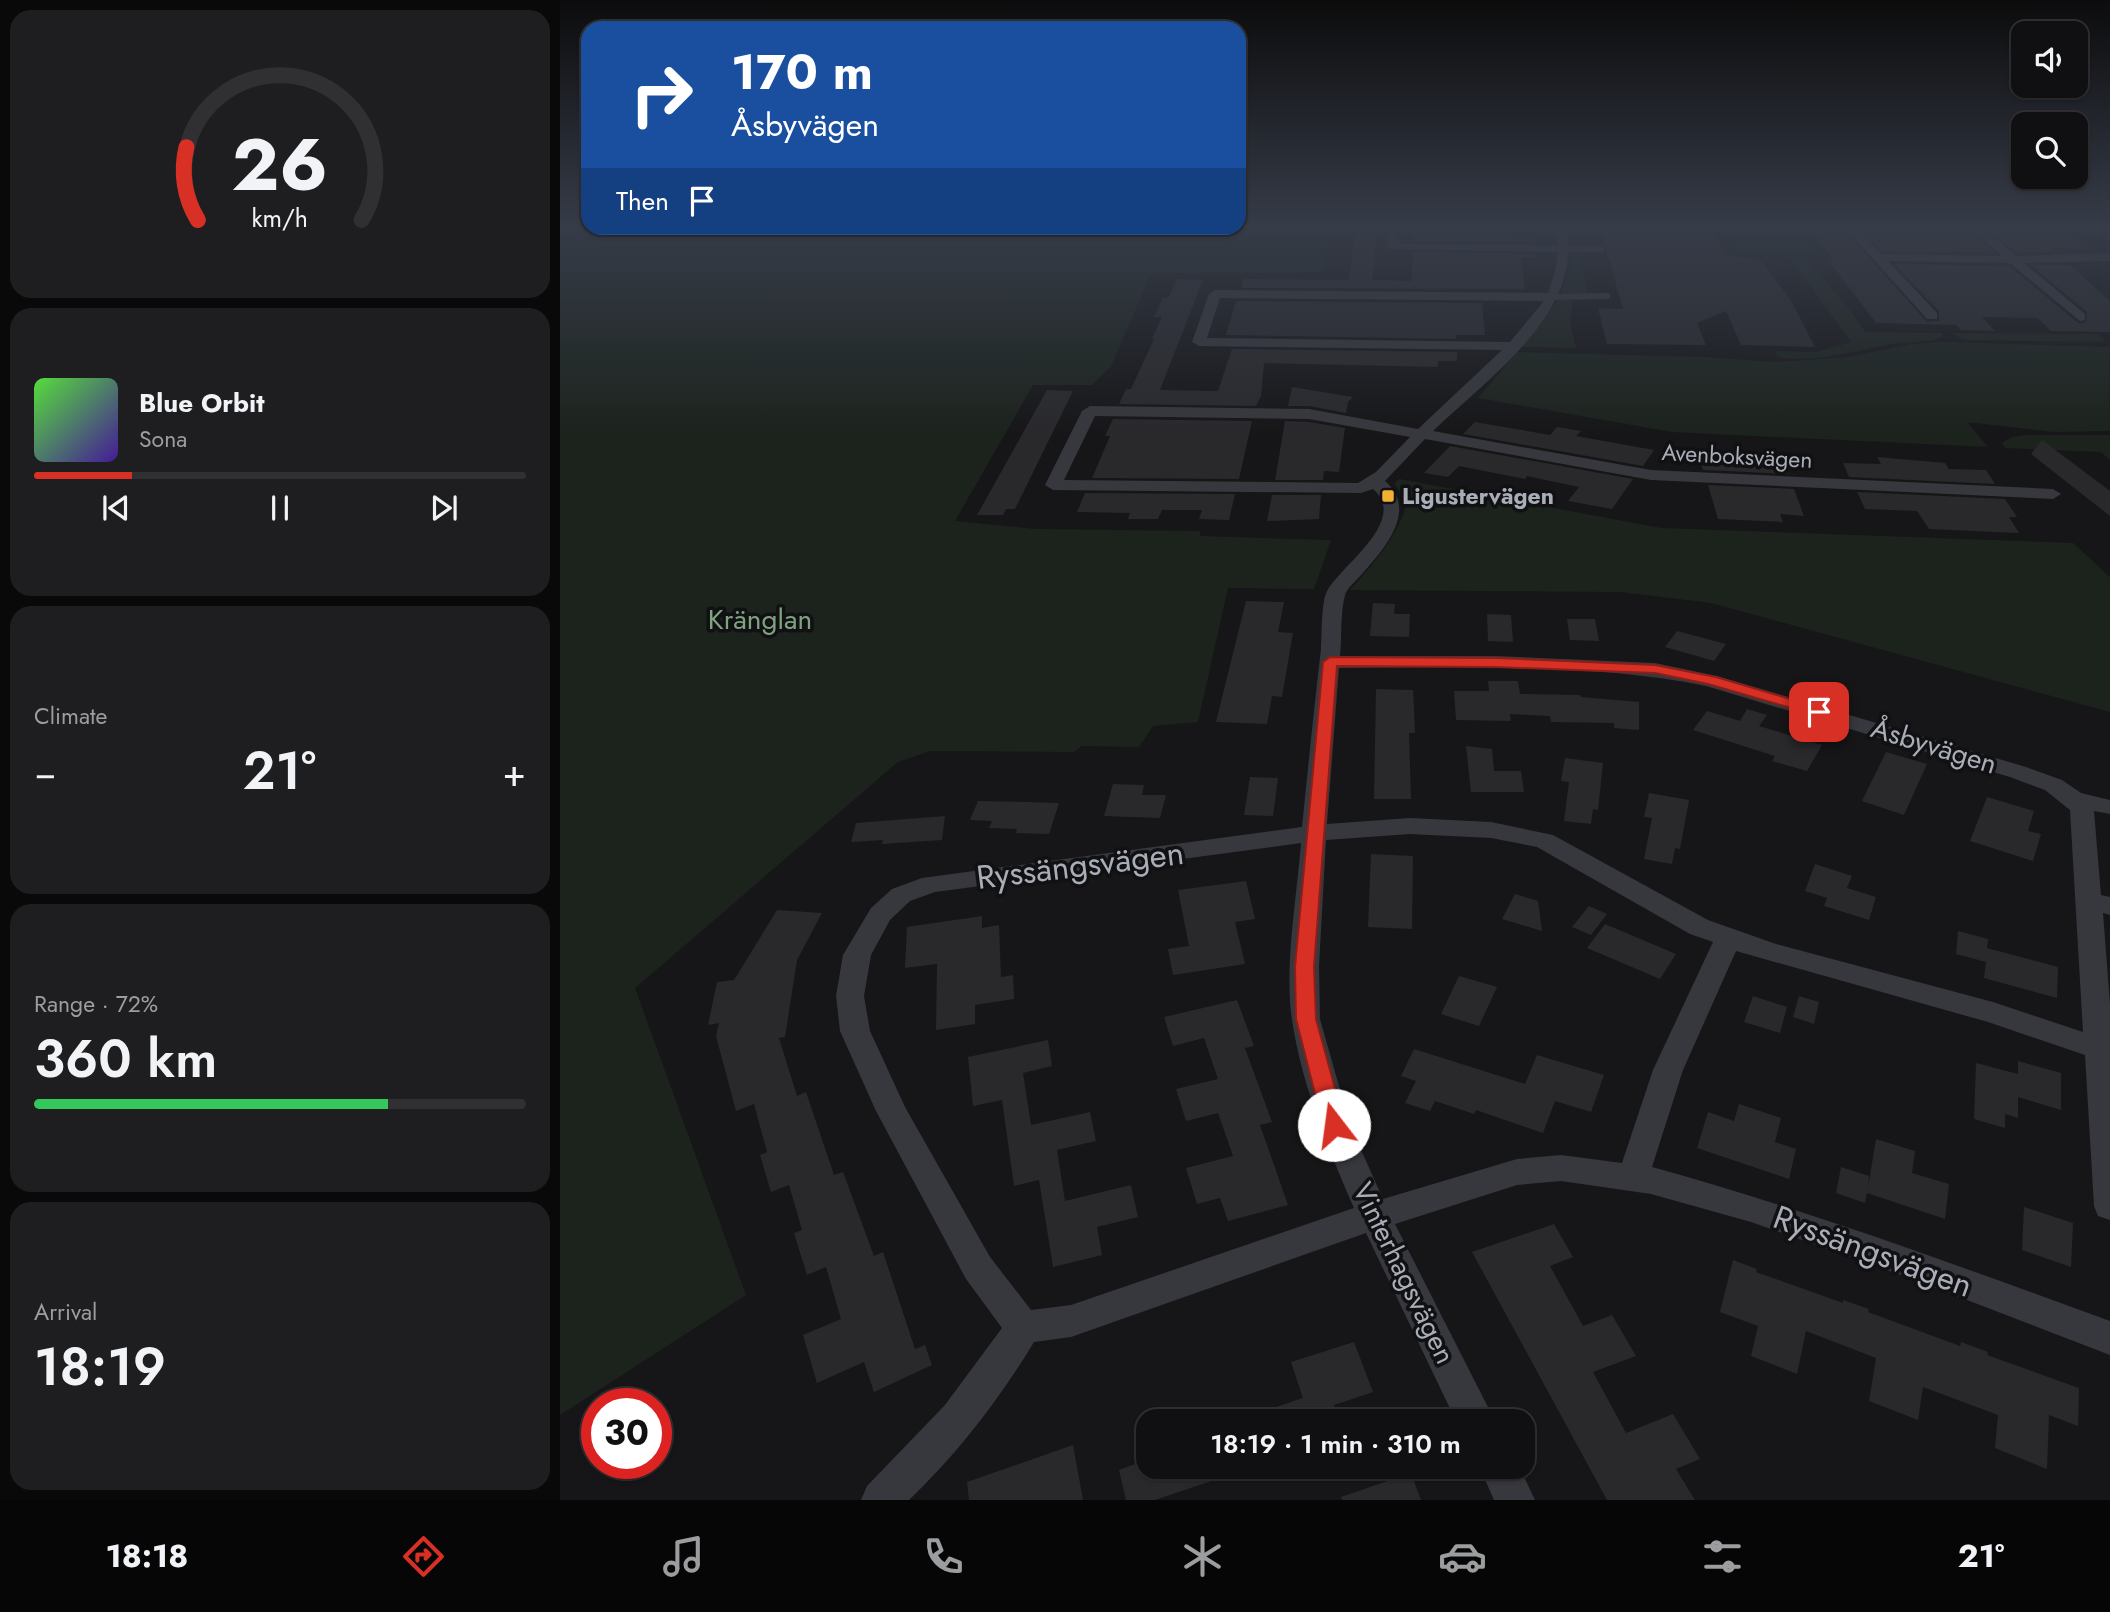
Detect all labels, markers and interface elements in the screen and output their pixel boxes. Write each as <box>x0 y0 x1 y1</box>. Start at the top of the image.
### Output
map controls <box>2011 21 2088 189</box>
button: sound <box>2011 21 2088 98</box>
text: 170 m <box>731 37 873 107</box>
icon: right <box>616 49 707 140</box>
text: Åsbyvägen <box>731 102 879 148</box>
text: 26 <box>232 112 328 217</box>
button: search <box>2011 112 2088 189</box>
text: Then <box>616 182 669 220</box>
icon: arrive <box>683 182 721 220</box>
text: km/h <box>252 200 308 236</box>
text: Blue Orbit <box>139 384 264 422</box>
text: Sona <box>139 422 187 456</box>
street label: Avenboksvägen <box>1661 435 1813 477</box>
place label: Ligustervägen <box>1402 479 1554 513</box>
marker: Ligustervägen <box>1380 488 1396 504</box>
icon: previous <box>97 489 135 527</box>
icon: pause <box>261 489 299 527</box>
icon: next <box>425 489 463 527</box>
park label: Kränglan <box>708 599 812 640</box>
pin <box>1789 682 1849 742</box>
icon: arrive <box>1800 693 1838 731</box>
text: Climate <box>34 699 107 733</box>
street label: Åsbyvägen <box>1866 707 2002 785</box>
text: 21° <box>243 733 316 809</box>
text: − <box>34 745 56 800</box>
text: + <box>503 745 526 800</box>
street label: Ryssängsvägen <box>974 829 1186 901</box>
text: Range · 72% <box>34 987 158 1021</box>
text: 360 km <box>34 1021 217 1097</box>
position arrow <box>1297 1088 1371 1162</box>
street label: Vinterhagsvägen <box>1342 1175 1466 1371</box>
street label: Ryssängsvägen <box>1767 1193 1979 1309</box>
text: Arrival <box>34 1295 97 1329</box>
text: 18:19 <box>34 1329 166 1405</box>
speed limit sign: 30 <box>581 1388 672 1479</box>
text: 18:19 · 1 min · 310 m <box>1210 1425 1461 1463</box>
icon: directions <box>399 1532 448 1581</box>
icon: music <box>659 1532 708 1581</box>
icon: phone <box>919 1532 968 1581</box>
icon: climate <box>1178 1532 1227 1581</box>
icon: car <box>1438 1532 1487 1581</box>
icon: filters <box>1698 1532 1747 1581</box>
text: 18:18 <box>105 1533 188 1579</box>
text: 21° <box>1958 1533 2005 1579</box>

